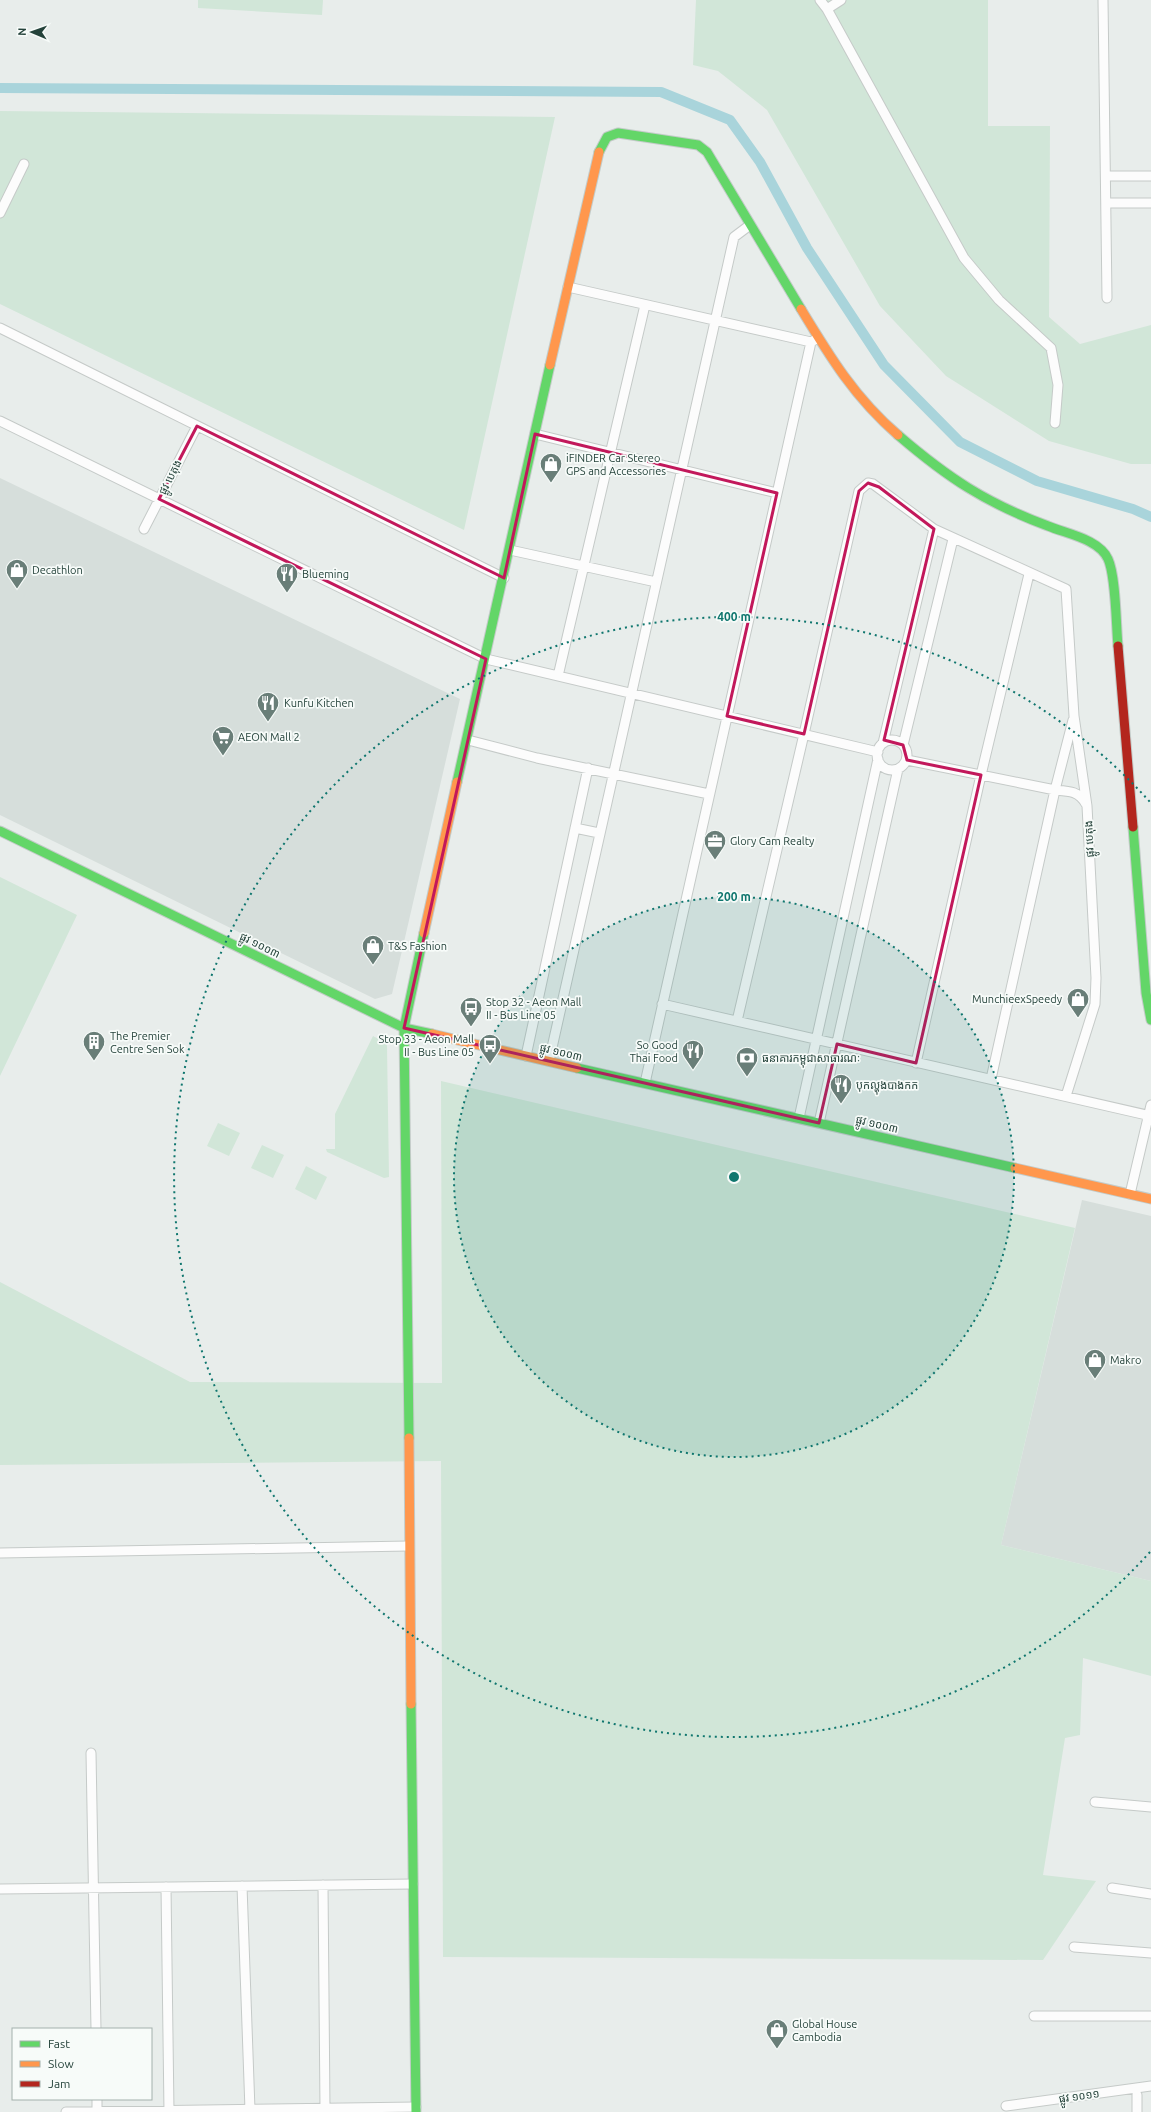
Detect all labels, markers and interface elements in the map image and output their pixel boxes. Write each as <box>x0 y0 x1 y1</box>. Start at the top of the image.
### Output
north arrow <box>12 12 52 52</box>
text: N <box>16 27 28 36</box>
shop icon: iFINDER Car Stereo GPS and Accessories <box>538 451 564 484</box>
place label: iFINDER Car Stereo GPS and Accessories <box>566 452 666 477</box>
street label: ផ្លូវ បេតុង <box>156 458 188 498</box>
shop icon: Decathlon <box>4 557 30 590</box>
restaurant icon: Blueming <box>274 561 300 594</box>
place label: Decathlon <box>32 564 83 576</box>
place label: Blueming <box>302 568 349 580</box>
text: 400 m <box>717 610 751 623</box>
restaurant icon: Kunfu Kitchen <box>255 690 281 723</box>
place label: Kunfu Kitchen <box>284 697 354 709</box>
supermarket icon: AEON Mall 2 <box>210 724 236 757</box>
place label: AEON Mall 2 <box>238 731 300 743</box>
street label: ផ្លូវ បេតុង <box>1082 820 1100 858</box>
office icon: Glory Cam Realty <box>702 828 728 861</box>
place label: Glory Cam Realty <box>730 835 815 847</box>
text: 200 m <box>717 890 751 903</box>
street label: ផ្លូវ ១០០៣ <box>236 930 282 964</box>
shop icon: T&S Fashion <box>360 933 386 966</box>
place label: T&S Fashion <box>388 940 447 952</box>
shop icon: MunchieexSpeedy <box>1065 986 1091 1019</box>
place label: MunchieexSpeedy <box>972 993 1063 1005</box>
bus stop icon: Stop 32 - Aeon Mall II - Bus Line 05 <box>458 995 484 1028</box>
place label: Stop 32 - Aeon Mall II - Bus Line 05 <box>486 996 582 1021</box>
building icon: The Premier Centre Sen Sok <box>81 1029 107 1062</box>
place label: The Premier Centre Sen Sok <box>110 1030 185 1055</box>
bus stop icon: Stop 33 - Aeon Mall II - Bus Line 05 <box>477 1032 503 1065</box>
place label: Stop 33 - Aeon Mall II - Bus Line 05 <box>378 1033 474 1058</box>
restaurant icon: So Good Thai Food <box>680 1038 706 1071</box>
place label: So Good Thai Food <box>630 1039 678 1064</box>
street label: ផ្លូវ ១០០៣ <box>537 1041 584 1067</box>
bank icon: ធនាគារកម្ពុជាសាធារណៈ <box>734 1045 760 1078</box>
place label: ធនាគារកម្ពុជាសាធារណៈ <box>762 1052 860 1068</box>
restaurant icon: បុកល្ហុងបាងកក <box>828 1072 854 1105</box>
place label: បុកល្ហុងបាងកក <box>856 1079 918 1095</box>
street label: ផ្លូវ ១០០៣ <box>853 1113 900 1139</box>
centre of rings <box>727 1170 741 1184</box>
shop icon: Makro <box>1082 1347 1108 1380</box>
place label: Makro <box>1110 1354 1141 1366</box>
shop icon: Global House Cambodia <box>764 2017 790 2050</box>
place label: Global House Cambodia <box>792 2018 857 2043</box>
legend <box>12 2028 152 2100</box>
text: Fast <box>48 2037 70 2050</box>
text: Slow <box>48 2057 74 2070</box>
text: Jam <box>48 2077 70 2090</box>
street label: ផ្លូវ ១០១១ <box>1058 2087 1101 2109</box>

